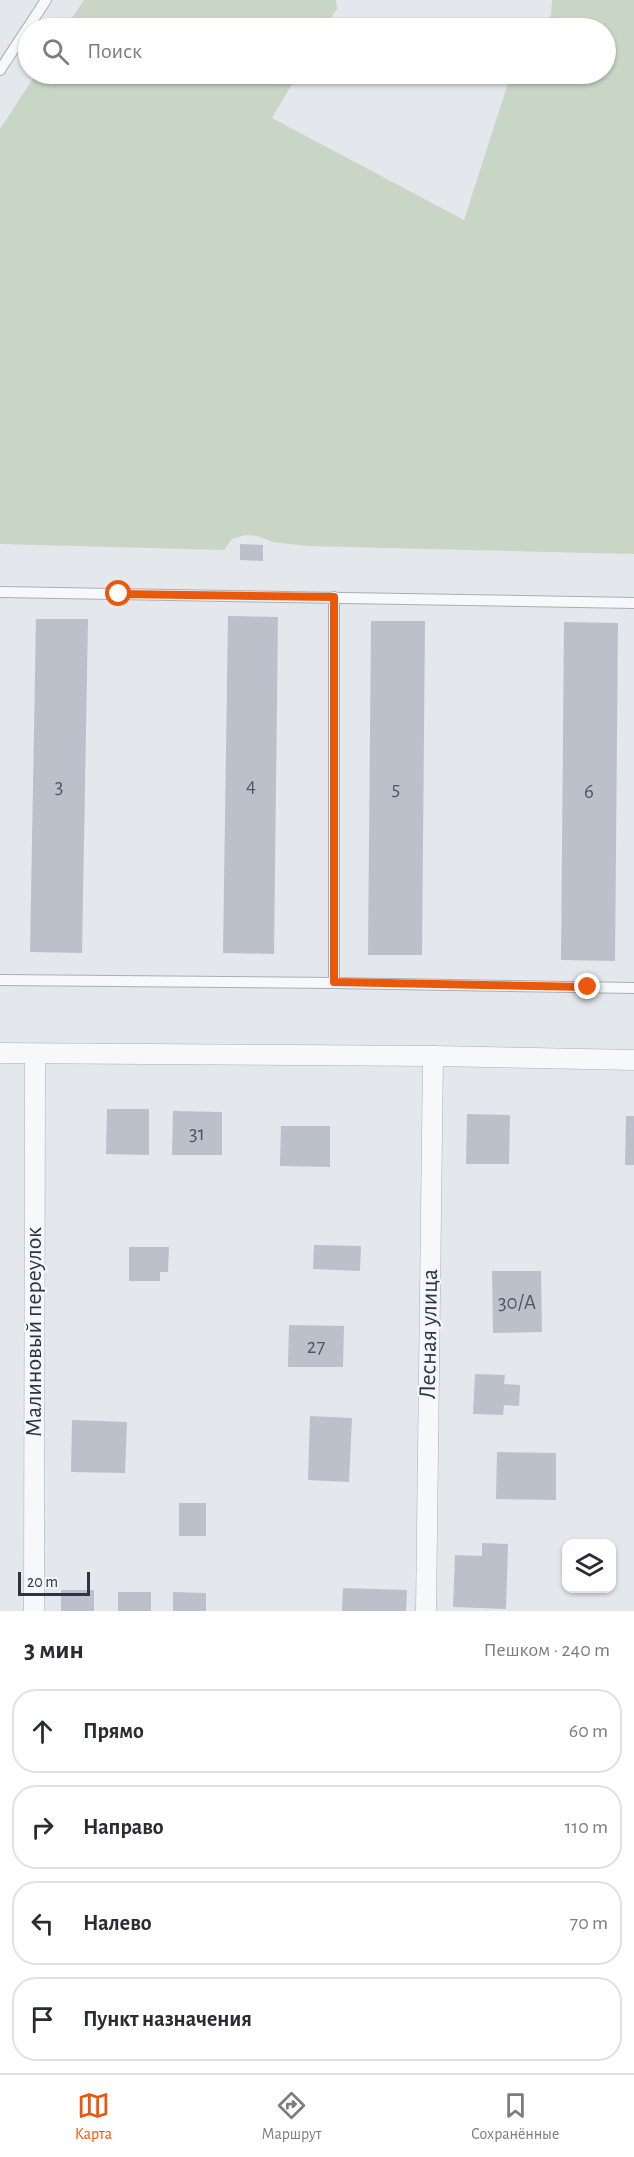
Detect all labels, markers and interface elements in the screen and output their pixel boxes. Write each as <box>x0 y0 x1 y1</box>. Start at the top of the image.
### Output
search box <box>18 18 616 84</box>
icon: search <box>39 35 72 68</box>
text: Поиск <box>87 40 142 62</box>
route start <box>105 580 131 606</box>
house number: 4 <box>246 775 256 796</box>
house number: 3 <box>55 776 63 797</box>
house number: 5 <box>392 778 400 799</box>
house number: 6 <box>584 781 594 802</box>
route end <box>574 973 600 999</box>
house number: 31 <box>189 1123 205 1144</box>
street label: Малиновый переулок <box>22 1227 46 1437</box>
street label: Лесная улица <box>416 1269 442 1399</box>
house number: 30/А <box>498 1292 536 1313</box>
house number: 27 <box>307 1336 325 1357</box>
map controls <box>562 1539 616 1593</box>
button: layers <box>562 1539 616 1593</box>
scale bar <box>18 1569 90 1596</box>
text: 20 m <box>27 1574 58 1590</box>
text: 3 мин <box>24 1637 84 1663</box>
text: Пешком · 240 m <box>484 1640 610 1660</box>
icon: ahead <box>26 1715 59 1748</box>
text: Прямо <box>83 1720 144 1742</box>
text: 60 m <box>569 1721 608 1741</box>
icon: right <box>26 1811 59 1844</box>
text: Направо <box>83 1816 164 1838</box>
text: 110 m <box>564 1817 608 1837</box>
icon: left <box>26 1907 59 1940</box>
text: Налево <box>83 1912 152 1934</box>
text: 70 m <box>570 1913 608 1933</box>
icon: arrive <box>26 2003 59 2036</box>
text: Пункт назначения <box>83 2008 252 2030</box>
tab: Карта <box>75 2089 112 2144</box>
tab: Маршрут <box>262 2089 322 2144</box>
tab: Сохранённые <box>471 2089 559 2144</box>

